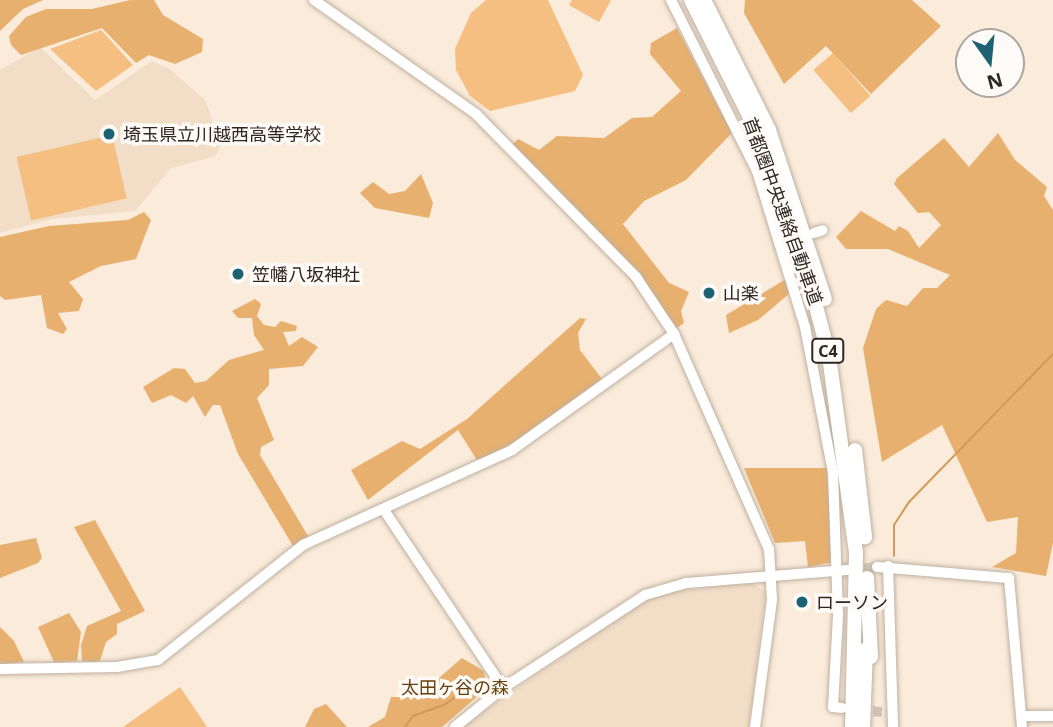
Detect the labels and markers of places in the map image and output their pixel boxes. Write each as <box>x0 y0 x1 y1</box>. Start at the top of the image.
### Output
place label: 埼玉県立川越西高等学校 <box>123 123 321 145</box>
marker: 埼玉県立川越西高等学校 <box>101 126 117 142</box>
place label: 笠幡八坂神社 <box>252 263 360 285</box>
marker: 笠幡八坂神社 <box>230 266 246 282</box>
place label: 山楽 <box>723 282 759 304</box>
marker: 山楽 <box>701 285 717 301</box>
place label: ローソン <box>816 591 888 613</box>
marker: ローソン <box>794 594 810 610</box>

